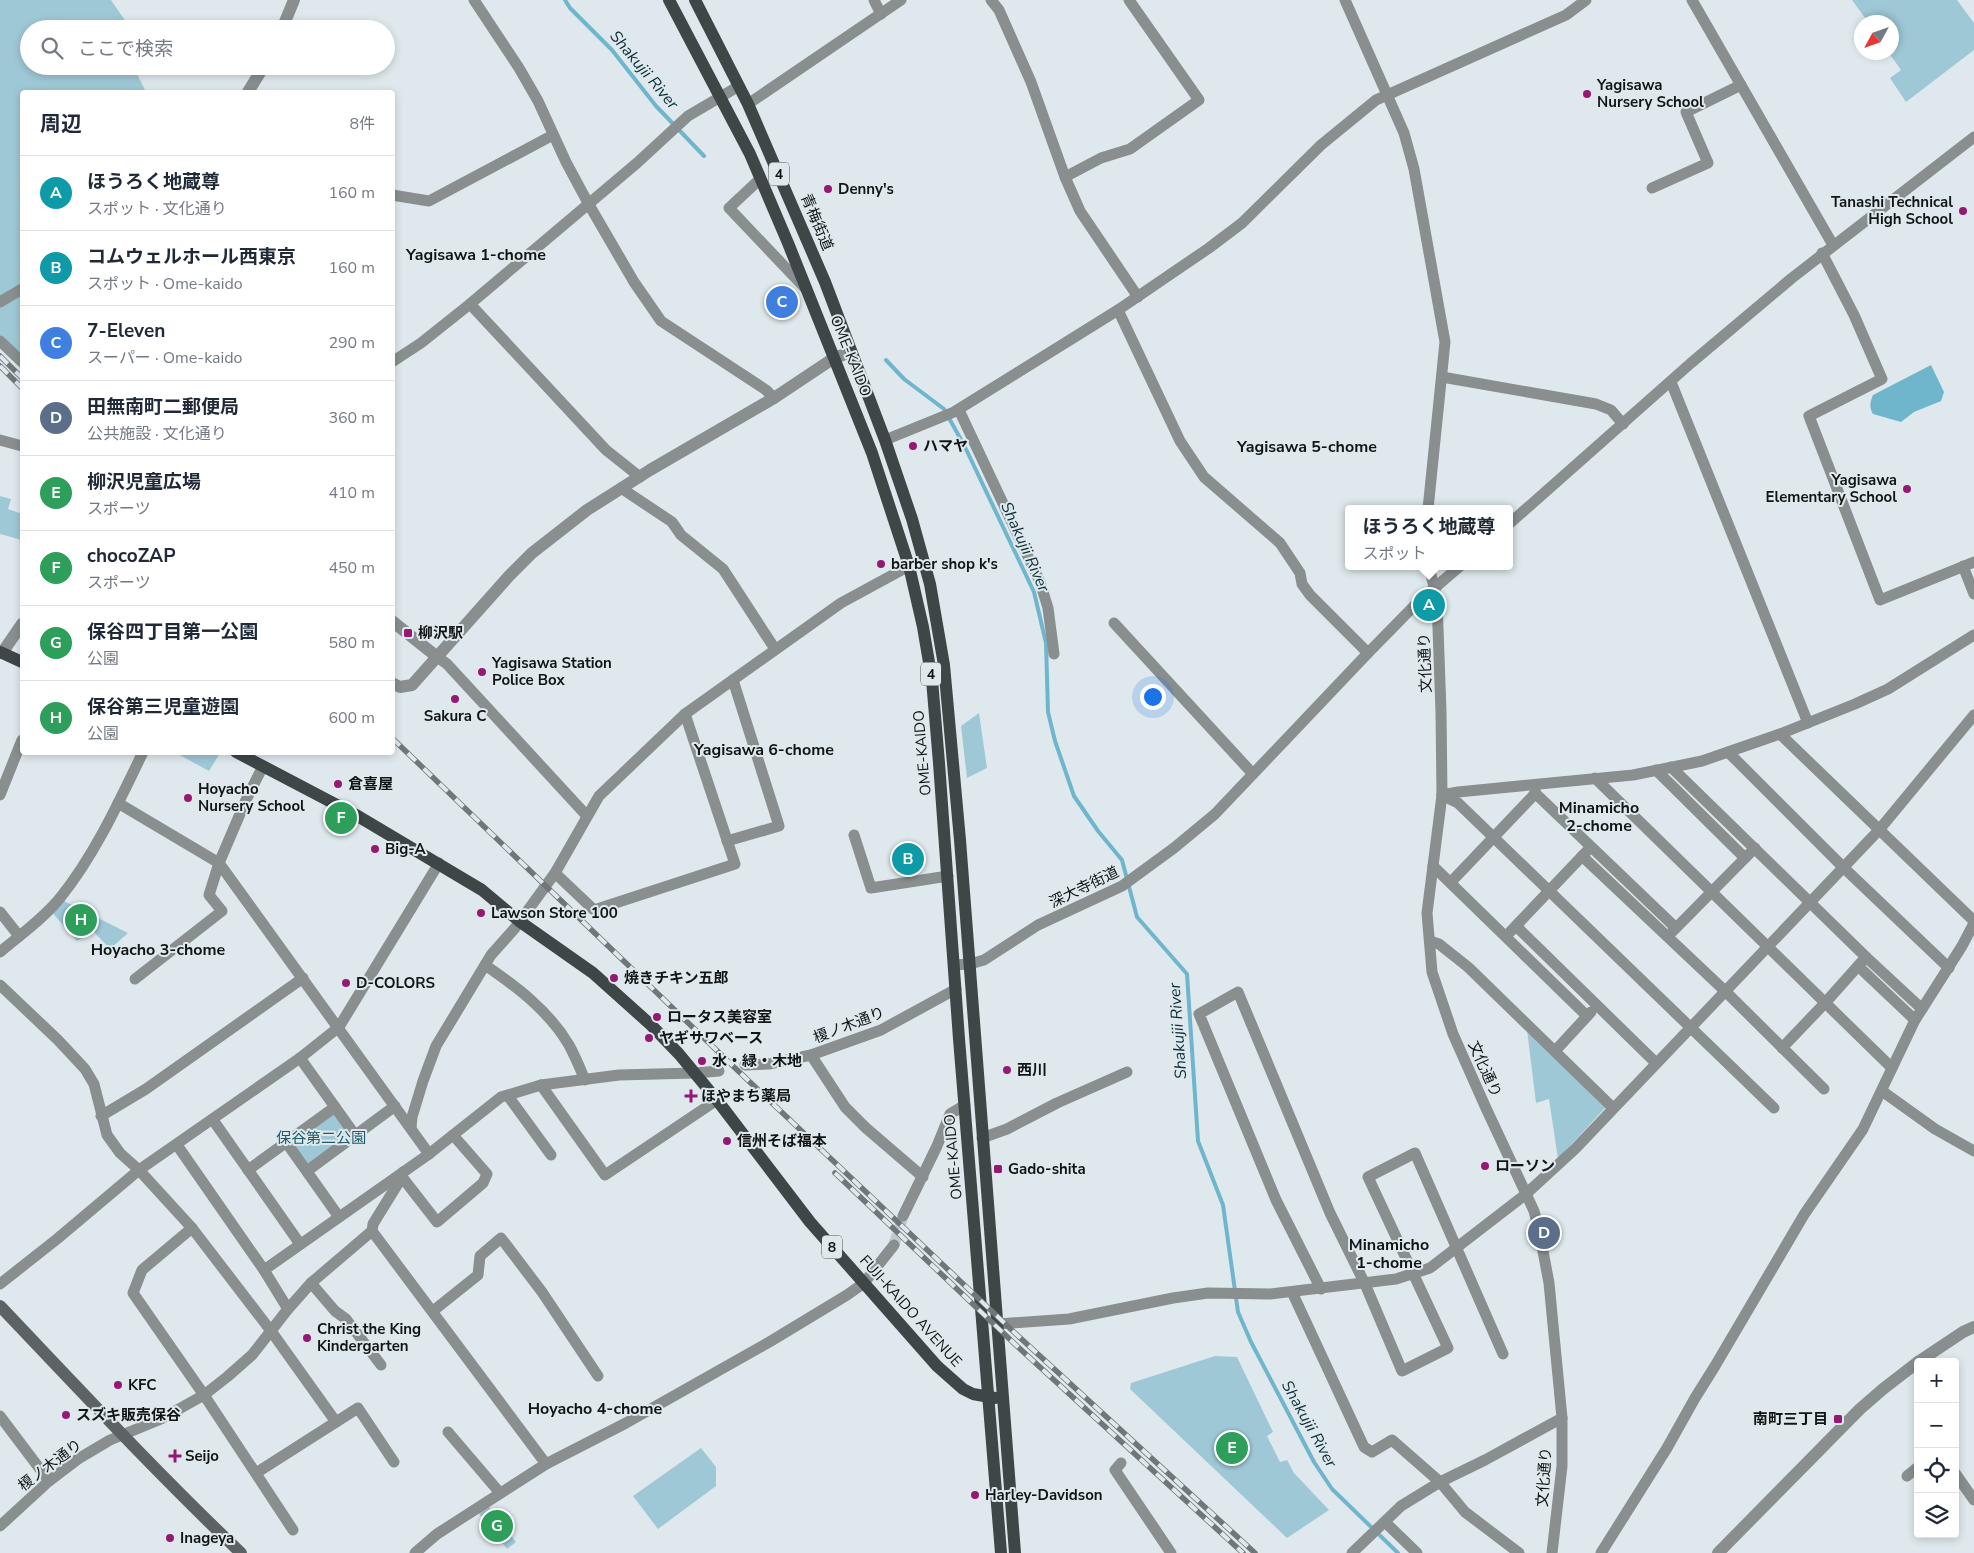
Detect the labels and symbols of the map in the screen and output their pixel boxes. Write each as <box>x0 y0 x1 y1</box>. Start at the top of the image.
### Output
north arrow <box>1854 15 1899 60</box>
water label: Shakujii River <box>605 26 684 115</box>
place label: Yagisawa Nursery School <box>1596 75 1704 112</box>
marker: Yagisawa Nursery School <box>1581 88 1593 100</box>
road number: 4 <box>769 162 789 185</box>
place label: Denny's <box>838 179 894 199</box>
marker: Denny's <box>822 183 834 195</box>
street label: 青梅街道 <box>796 190 838 254</box>
place label: Tanashi Technical High School <box>1831 192 1953 229</box>
marker: Tanashi Technical High School <box>1957 205 1969 217</box>
district label: Yagisawa 1-chome <box>405 244 546 266</box>
pin: C <box>766 283 798 321</box>
street label: OME-KAIDO <box>826 312 876 400</box>
place label: ハマヤ <box>923 436 968 456</box>
district label: Yagisawa 5-chome <box>1236 436 1377 458</box>
marker: ハマヤ <box>907 440 919 452</box>
place label: Yagisawa Elementary School <box>1766 470 1897 507</box>
marker: Yagisawa Elementary School <box>1901 483 1913 495</box>
water label: Shakujii River <box>995 498 1055 597</box>
place label: barber shop k's <box>891 554 998 574</box>
marker: barber shop k's <box>875 558 887 570</box>
pin: A <box>1413 586 1445 624</box>
place label: 柳沢駅 <box>418 623 463 643</box>
marker: 柳沢駅 <box>402 627 414 639</box>
street label: 文化通り <box>1414 633 1436 693</box>
place label: Yagisawa Station Police Box <box>491 653 612 690</box>
road number: 4 <box>921 662 941 686</box>
marker: Yagisawa Station Police Box <box>476 666 488 678</box>
your location <box>1140 684 1166 710</box>
marker: Sakura C <box>449 693 461 705</box>
place label: Sakura C <box>424 706 486 726</box>
street label: OME-KAIDO <box>908 709 936 797</box>
district label: Yagisawa 6-chome <box>693 739 834 761</box>
place label: 倉喜屋 <box>348 774 393 794</box>
marker: 倉喜屋 <box>332 778 344 790</box>
place label: Hoyacho Nursery School <box>198 779 305 816</box>
marker: Hoyacho Nursery School <box>182 792 194 804</box>
district label: Minamicho 2-chome <box>1559 797 1639 837</box>
pin: F <box>325 799 357 837</box>
place label: Big-A <box>385 839 426 859</box>
pin: B <box>892 840 924 878</box>
marker: Big-A <box>369 843 381 855</box>
street label: 深大寺街道 <box>1046 862 1122 912</box>
pin: H <box>65 901 97 939</box>
place label: Lawson Store 100 <box>491 903 618 923</box>
marker: Lawson Store 100 <box>475 907 487 919</box>
district label: Hoyacho 3-chome <box>91 939 226 961</box>
place label: 焼きチキン五郎 <box>624 968 729 988</box>
marker: 焼きチキン五郎 <box>608 972 620 984</box>
place label: D-COLORS <box>356 973 435 993</box>
marker: D-COLORS <box>340 977 352 989</box>
water label: Shakujii River <box>1164 981 1192 1080</box>
street label: 榎ノ木通り <box>810 1002 888 1048</box>
place label: ロータス美容室 <box>667 1007 772 1027</box>
marker: ロータス美容室 <box>651 1011 663 1023</box>
place label: ヤギサワベース <box>659 1028 763 1048</box>
marker: ヤギサワベース <box>643 1032 655 1044</box>
street label: 文化通り <box>1464 1038 1506 1100</box>
place label: 水・緑・木地 <box>712 1051 802 1071</box>
marker: 水・緑・木地 <box>696 1055 708 1067</box>
place label: 西川 <box>1017 1060 1047 1080</box>
marker: 西川 <box>1001 1064 1013 1076</box>
place label: ほやまち薬局 <box>701 1086 791 1106</box>
marker: ほやまち薬局 <box>685 1090 697 1102</box>
street label: OME-KAIDO <box>939 1113 967 1201</box>
park label: 保谷第二公園 <box>276 1128 366 1148</box>
place label: 信州そば福本 <box>737 1131 827 1151</box>
marker: 信州そば福本 <box>721 1135 733 1147</box>
place label: ローソン <box>1495 1156 1555 1176</box>
place label: Gado-shita <box>1008 1159 1086 1179</box>
marker: ローソン <box>1479 1160 1491 1172</box>
marker: Gado-shita <box>992 1163 1004 1175</box>
pin: D <box>1528 1214 1560 1252</box>
district label: Minamicho 1-chome <box>1349 1234 1429 1274</box>
road number: 8 <box>822 1236 842 1258</box>
street label: FUJI-KAIDO AVENUE <box>855 1251 967 1371</box>
place label: Christ the King Kindergarten <box>317 1319 421 1356</box>
marker: Christ the King Kindergarten <box>301 1332 313 1344</box>
place label: KFC <box>128 1375 156 1395</box>
water label: Shakujii River <box>1276 1376 1343 1473</box>
marker: KFC <box>112 1379 124 1391</box>
district label: Hoyacho 4-chome <box>528 1398 663 1420</box>
place label: スズキ販売保谷 <box>76 1405 181 1425</box>
marker: スズキ販売保谷 <box>60 1409 72 1421</box>
place label: 南町三丁目 <box>1753 1409 1828 1429</box>
marker: 南町三丁目 <box>1832 1413 1844 1425</box>
pin: E <box>1216 1429 1248 1467</box>
street label: 榎ノ木通り <box>14 1434 86 1496</box>
place label: Seijo <box>185 1446 219 1466</box>
street label: 文化通り <box>1532 1446 1556 1508</box>
marker: Seijo <box>169 1450 181 1462</box>
place label: Harley-Davidson <box>985 1485 1103 1505</box>
marker: Harley-Davidson <box>969 1489 981 1501</box>
pin: G <box>481 1507 513 1545</box>
place label: Inageya <box>180 1528 234 1548</box>
marker: Inageya <box>164 1532 176 1544</box>

